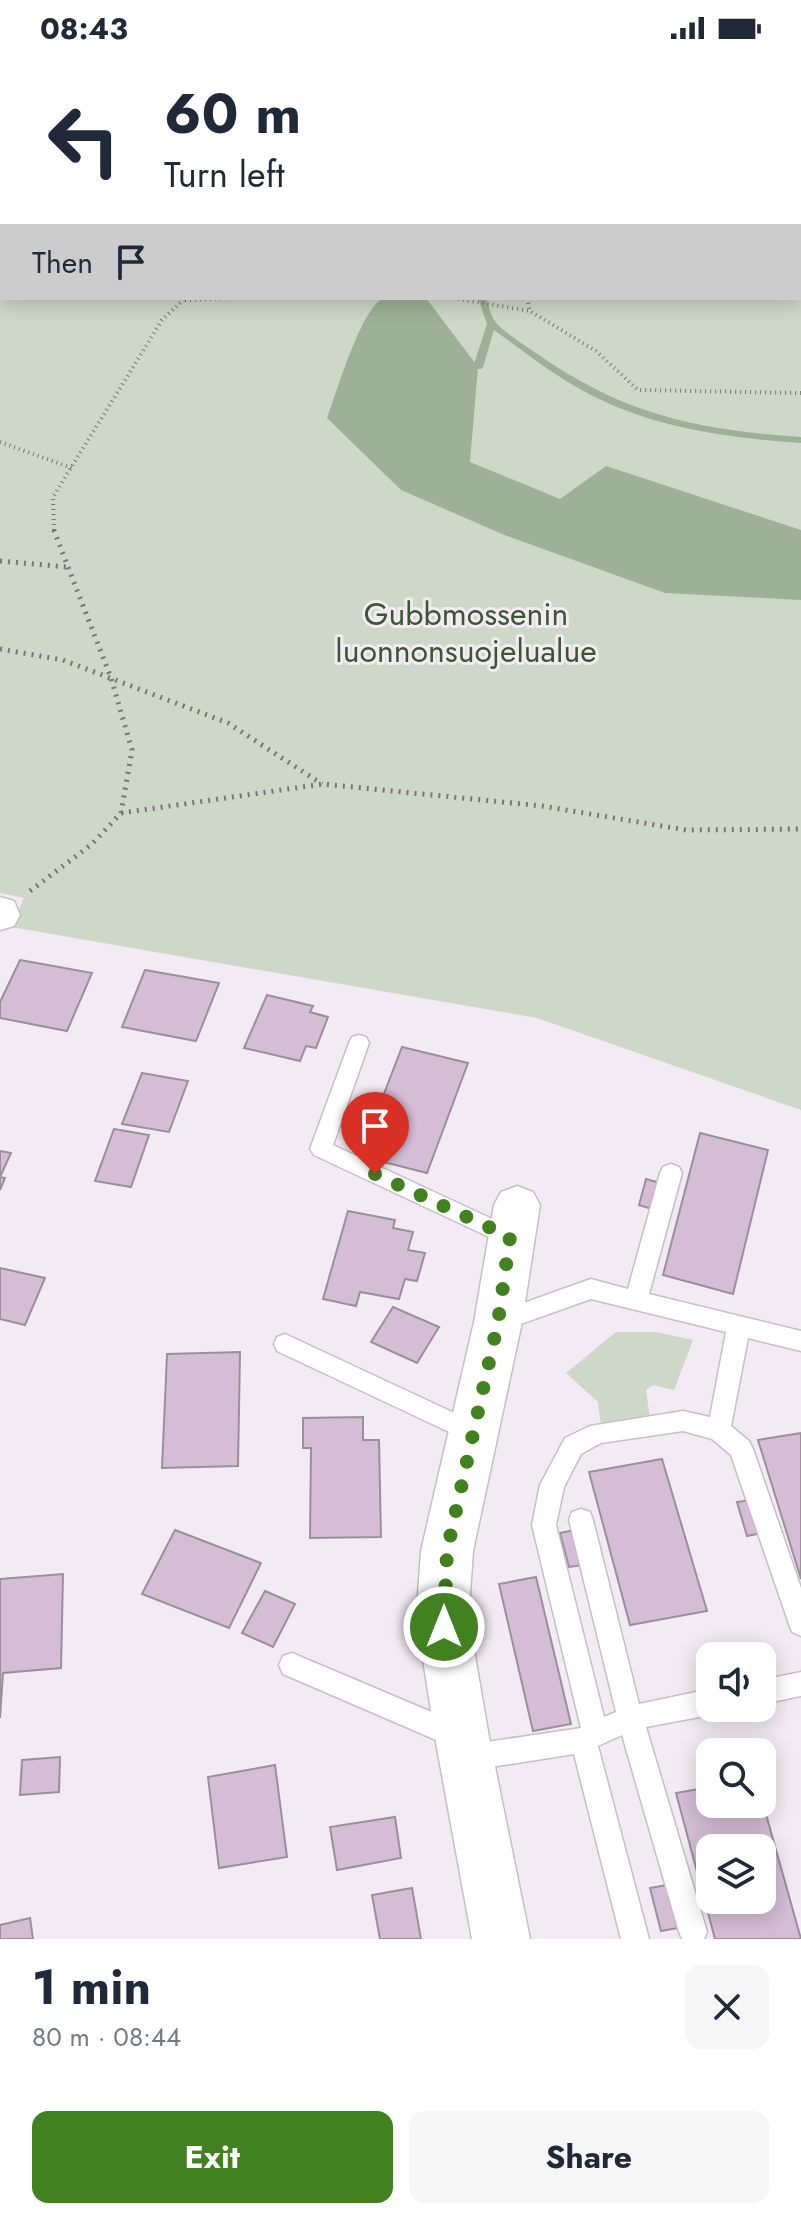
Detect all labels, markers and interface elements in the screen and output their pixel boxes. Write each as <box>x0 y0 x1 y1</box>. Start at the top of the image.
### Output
text: 08:43 <box>40 7 128 50</box>
text: 60 m <box>164 73 301 154</box>
icon: left <box>32 88 136 192</box>
text: Turn left <box>164 148 285 200</box>
icon: arrive <box>109 240 153 284</box>
text: Then <box>32 241 93 284</box>
park label: Gubbmossenin luonnonsuojelualue <box>335 591 597 674</box>
pin <box>341 1092 409 1174</box>
icon: arrive <box>353 1104 397 1148</box>
position arrow <box>402 1585 486 1669</box>
map controls <box>696 1642 776 1914</box>
button: sound <box>696 1642 776 1722</box>
button: search <box>696 1738 776 1818</box>
button: layers <box>696 1834 776 1914</box>
text: 1 min <box>32 1953 151 2022</box>
button: close <box>685 1965 769 2049</box>
text: 80 m · 08:44 <box>32 2018 181 2056</box>
button: Exit <box>32 2111 393 2203</box>
button: Share <box>409 2111 769 2203</box>

